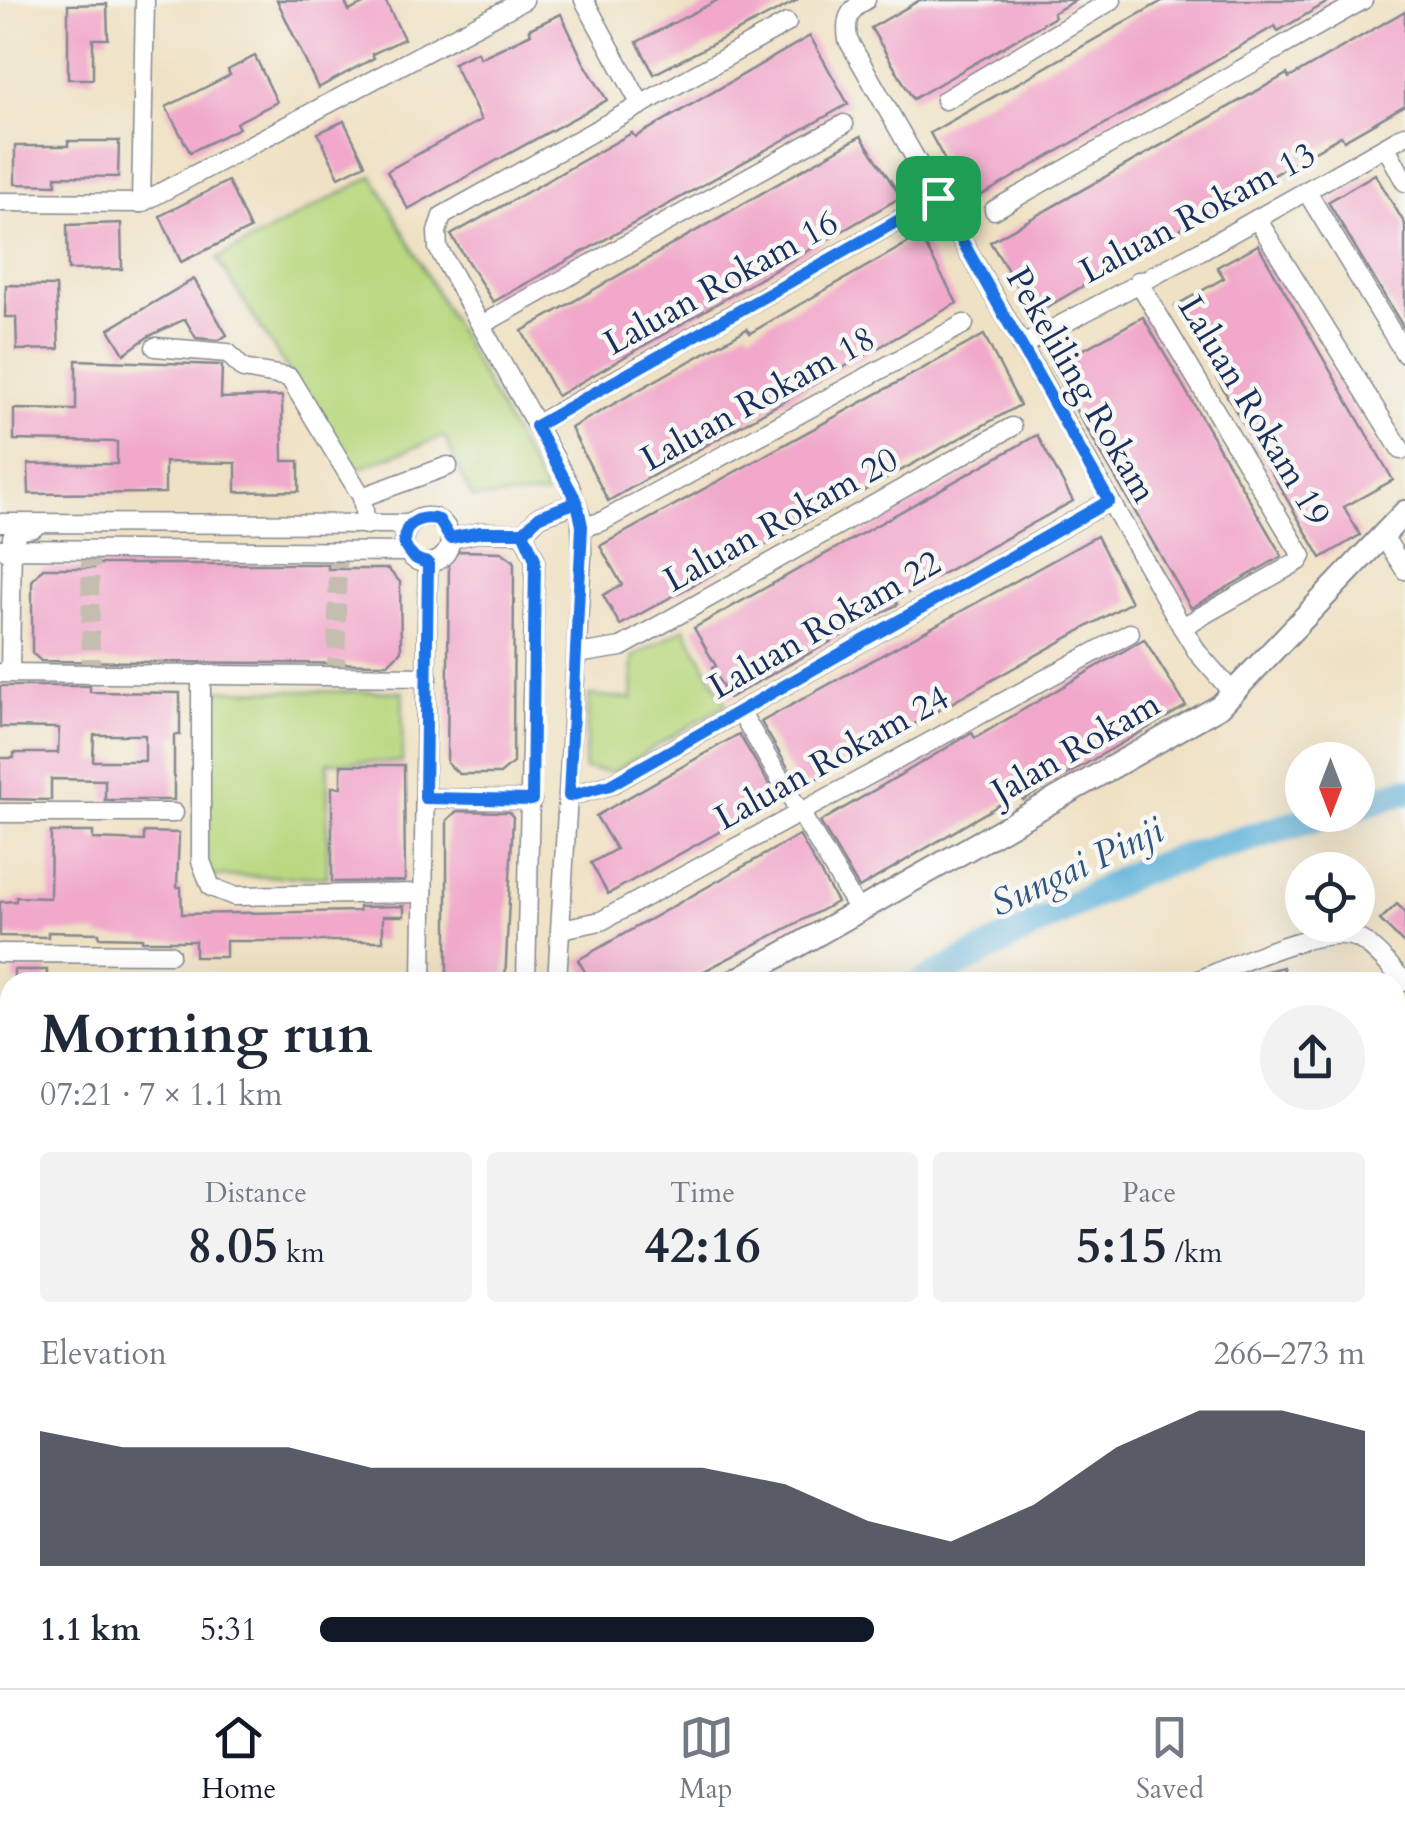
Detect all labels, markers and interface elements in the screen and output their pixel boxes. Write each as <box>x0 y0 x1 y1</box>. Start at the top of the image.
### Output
street label: Laluan Rokam 13 <box>1072 131 1324 295</box>
pin <box>896 156 981 241</box>
icon: arrive <box>911 171 966 226</box>
street label: Laluan Rokam 16 <box>595 199 847 367</box>
street label: Pekeliling Rokam <box>994 259 1168 512</box>
street label: Laluan Rokam 19 <box>1166 287 1342 535</box>
street label: Laluan Rokam 18 <box>632 315 884 483</box>
street label: Laluan Rokam 20 <box>655 436 907 604</box>
street label: Laluan Rokam 22 <box>700 539 950 711</box>
street label: Laluan Rokam 24 <box>706 674 958 842</box>
street label: Jalan Rokam <box>979 680 1169 818</box>
north arrow <box>1285 742 1375 832</box>
map controls <box>1285 742 1375 942</box>
water label: Sungai Pinji <box>982 804 1172 930</box>
button: locate <box>1285 852 1375 942</box>
text: Morning run <box>40 998 373 1072</box>
button: share <box>1260 1005 1365 1110</box>
text: 07:21 · 7 × 1.1 km <box>40 1073 283 1117</box>
text: Distance <box>205 1174 307 1212</box>
text: Time <box>670 1174 735 1212</box>
text: Pace <box>1122 1174 1176 1212</box>
text: 8.05 <box>187 1212 278 1280</box>
text: 42:16 <box>644 1212 761 1280</box>
text: 5:15 <box>1076 1212 1167 1280</box>
text: km <box>278 1234 325 1272</box>
text: /km <box>1167 1234 1222 1272</box>
text: Elevation <box>40 1332 167 1376</box>
text: 266–273 m <box>1213 1332 1365 1376</box>
text: 1.1 km <box>40 1608 140 1652</box>
text: 5:31 <box>200 1608 257 1652</box>
tab: Home <box>201 1710 276 1808</box>
tab: Map <box>679 1710 734 1808</box>
tab: Saved <box>1136 1710 1204 1808</box>

